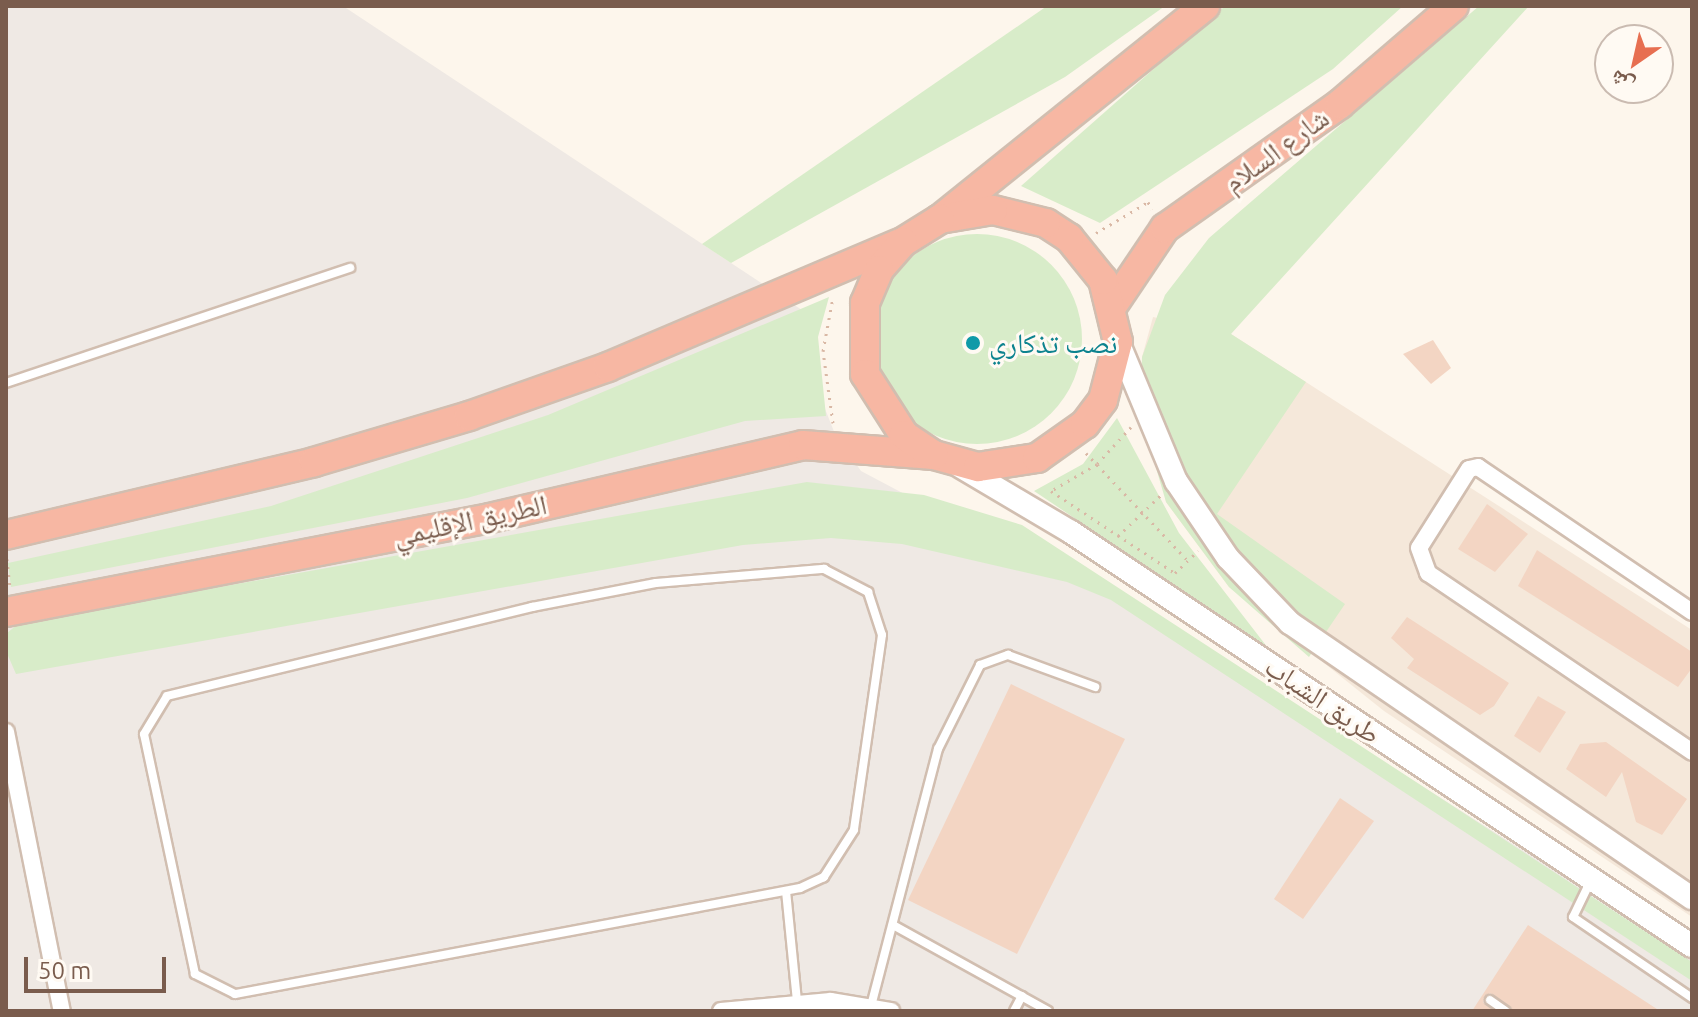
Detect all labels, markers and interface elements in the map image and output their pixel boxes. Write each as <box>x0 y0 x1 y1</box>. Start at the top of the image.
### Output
north arrow <box>1594 24 1674 104</box>
text: ش <box>1605 66 1638 100</box>
street label: شارع السلام <box>1217 101 1335 199</box>
place label: نصب تذكاري <box>989 326 1117 360</box>
marker: نصب تذكاري <box>964 334 982 352</box>
street label: الطريق الإقليمي <box>390 487 550 553</box>
street label: طريق الشباب <box>1259 649 1387 751</box>
scale bar <box>28 941 170 991</box>
text: 50 m <box>38 957 91 984</box>

